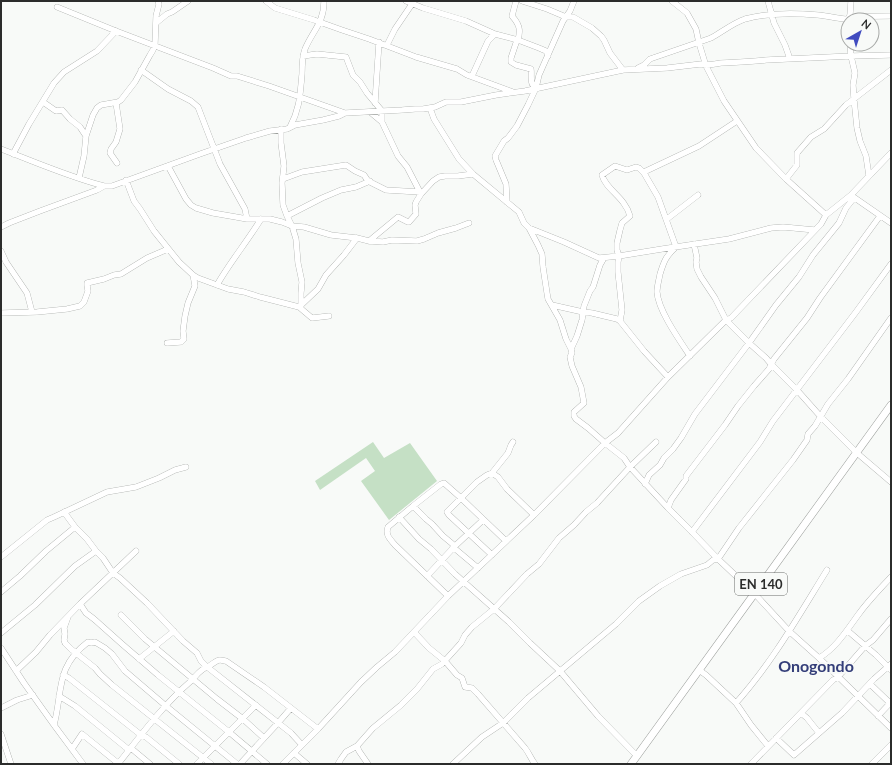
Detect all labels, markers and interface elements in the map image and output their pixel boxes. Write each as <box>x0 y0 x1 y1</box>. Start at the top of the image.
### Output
north arrow <box>840 12 880 52</box>
text: N <box>859 16 874 32</box>
road number: EN 140 <box>735 573 787 595</box>
district label: Onogondo <box>778 656 854 675</box>

